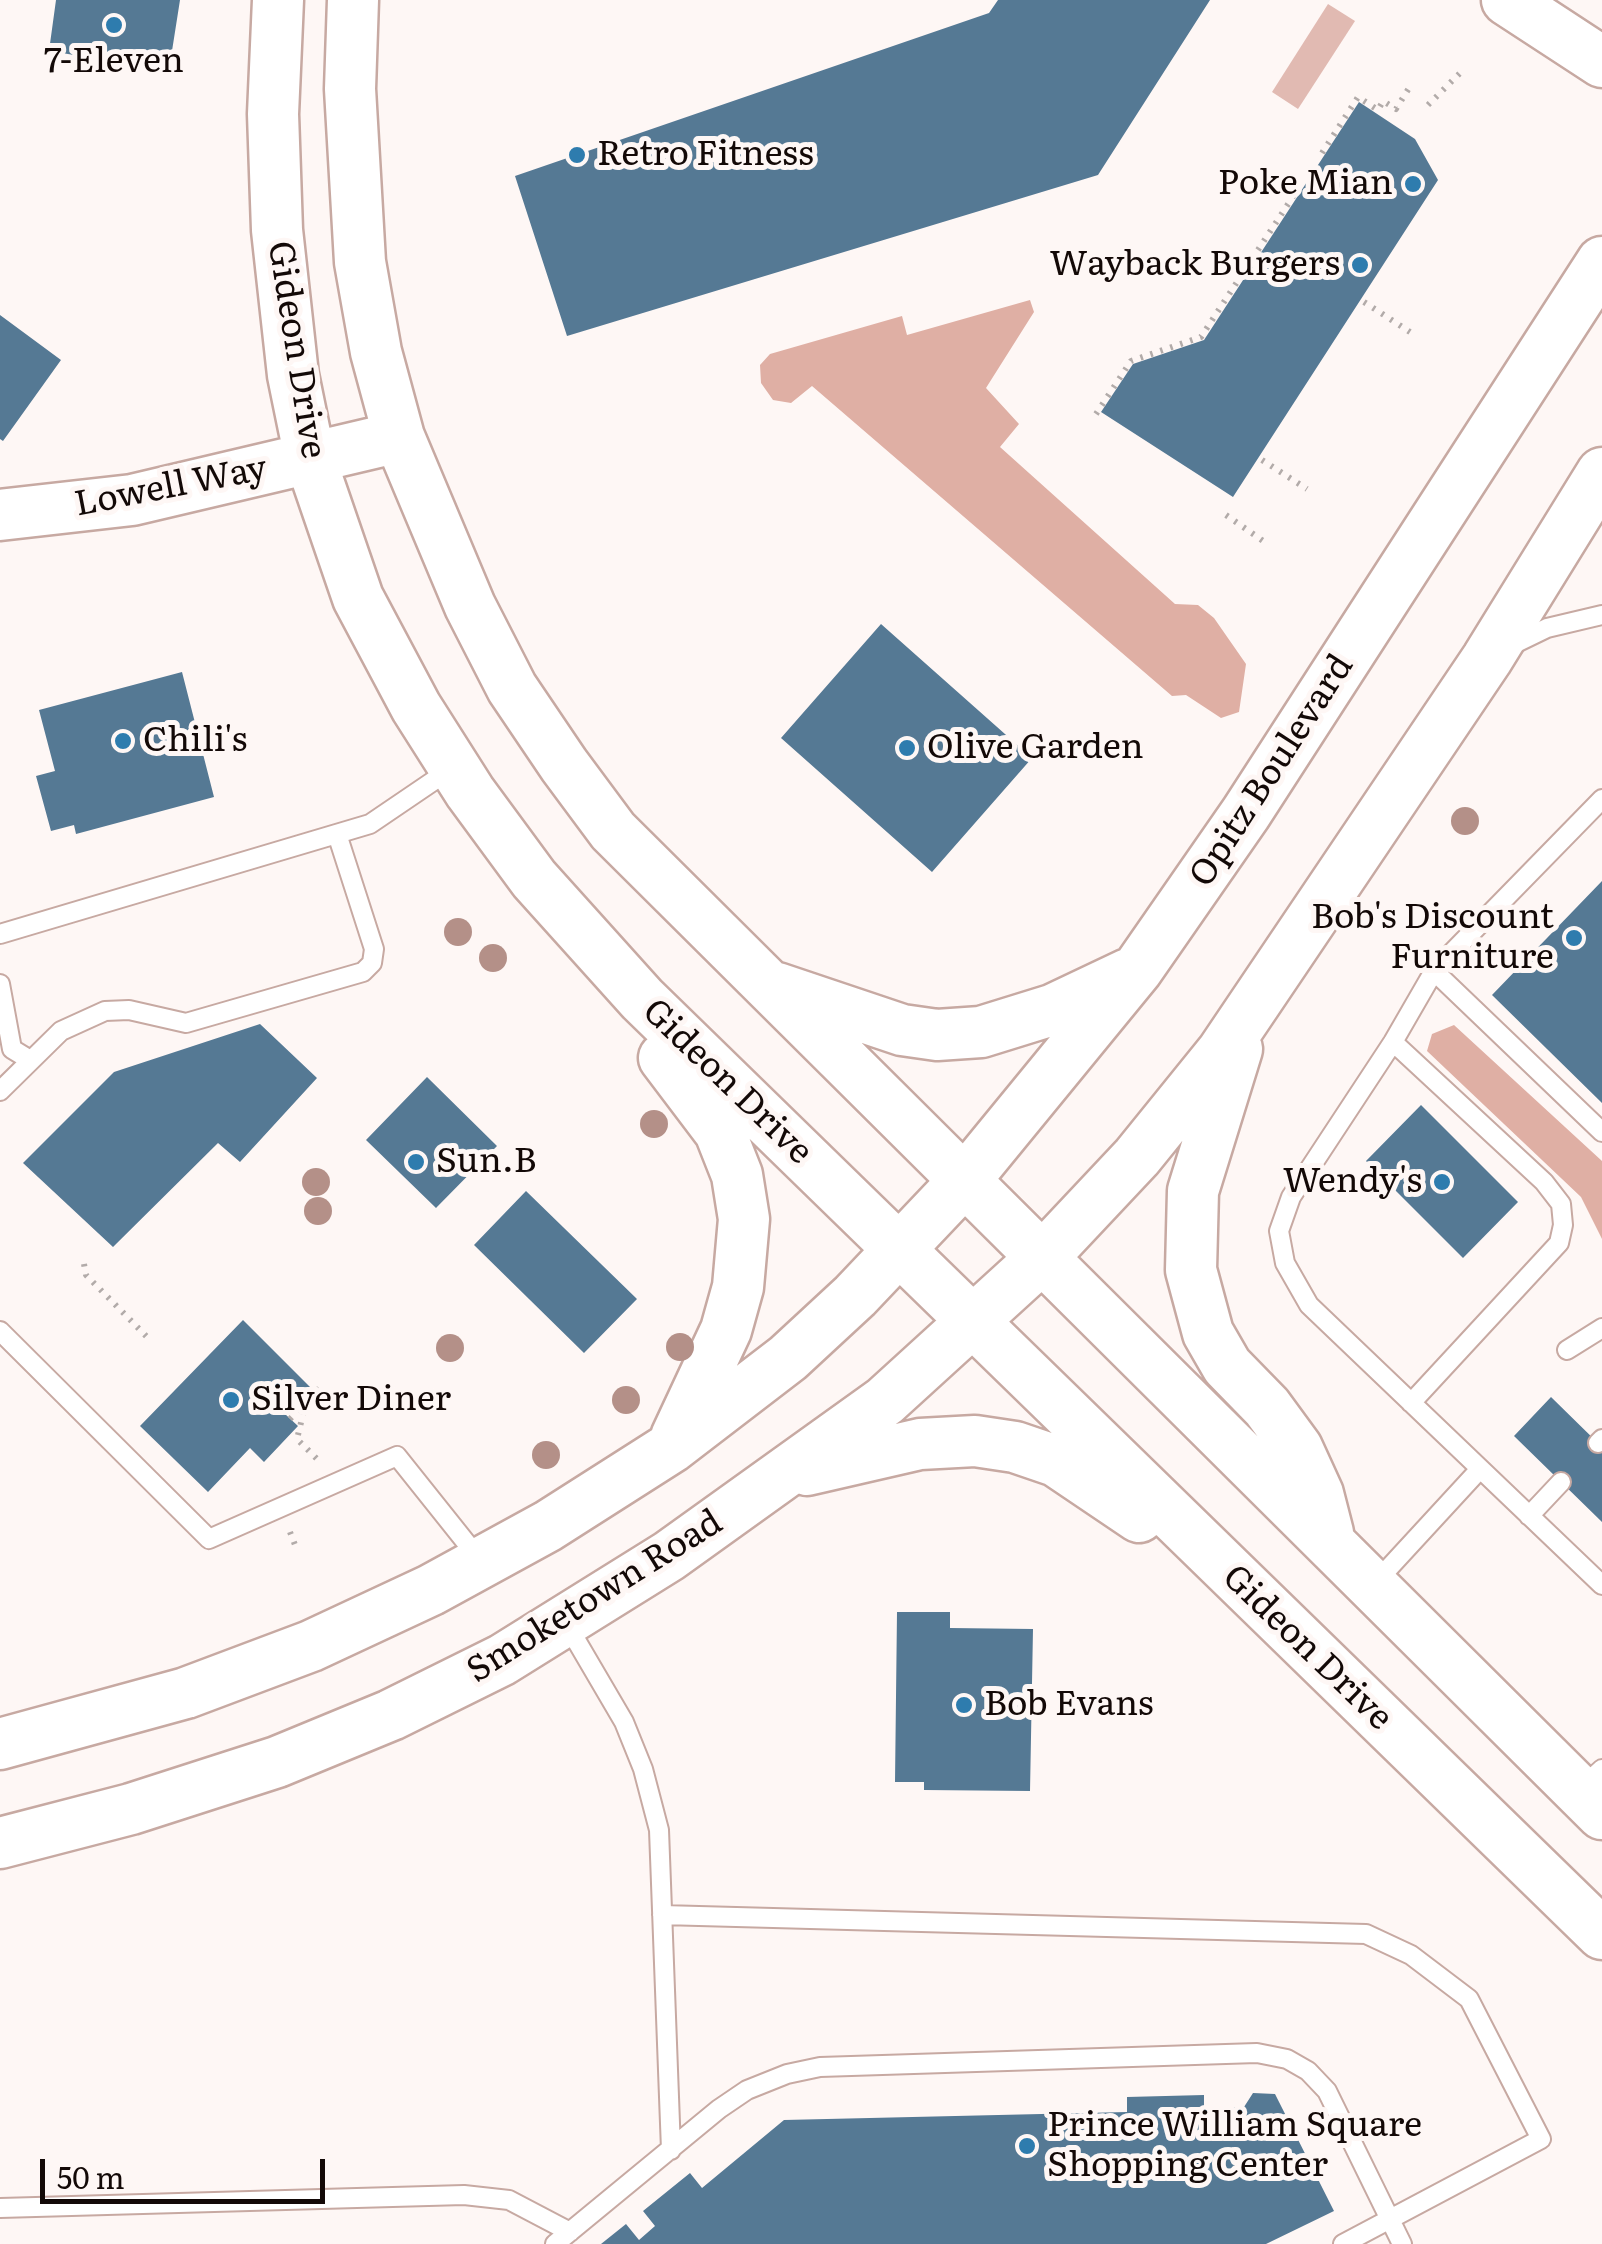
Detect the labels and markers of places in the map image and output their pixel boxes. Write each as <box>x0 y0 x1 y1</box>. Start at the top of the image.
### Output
marker: 7-Eleven <box>103 14 125 36</box>
place label: 7-Eleven <box>44 41 184 83</box>
place label: Retro Fitness <box>597 134 814 176</box>
marker: Retro Fitness <box>566 144 588 166</box>
place label: Poke Mian <box>1218 163 1393 205</box>
marker: Poke Mian <box>1402 173 1424 195</box>
place label: Wayback Burgers <box>1050 244 1340 286</box>
marker: Wayback Burgers <box>1349 254 1371 276</box>
place label: Chili's <box>143 720 247 762</box>
place label: Olive Garden <box>927 727 1144 769</box>
marker: Chili's <box>112 730 134 752</box>
marker: Olive Garden <box>896 737 918 759</box>
place label: Bob's Discount Furniture <box>1311 897 1554 979</box>
marker: Bob's Discount Furniture <box>1563 927 1585 949</box>
place label: Sun.B <box>436 1141 537 1183</box>
marker: Sun.B <box>405 1151 427 1173</box>
place label: Wendy's <box>1283 1161 1422 1203</box>
marker: Wendy's <box>1431 1171 1453 1193</box>
place label: Silver Diner <box>251 1379 451 1421</box>
marker: Silver Diner <box>220 1389 242 1411</box>
place label: Bob Evans <box>984 1684 1154 1726</box>
marker: Bob Evans <box>953 1694 975 1716</box>
place label: Prince William Square Shopping Center <box>1047 2105 1422 2187</box>
marker: Prince William Square Shopping Center <box>1016 2135 1038 2157</box>

